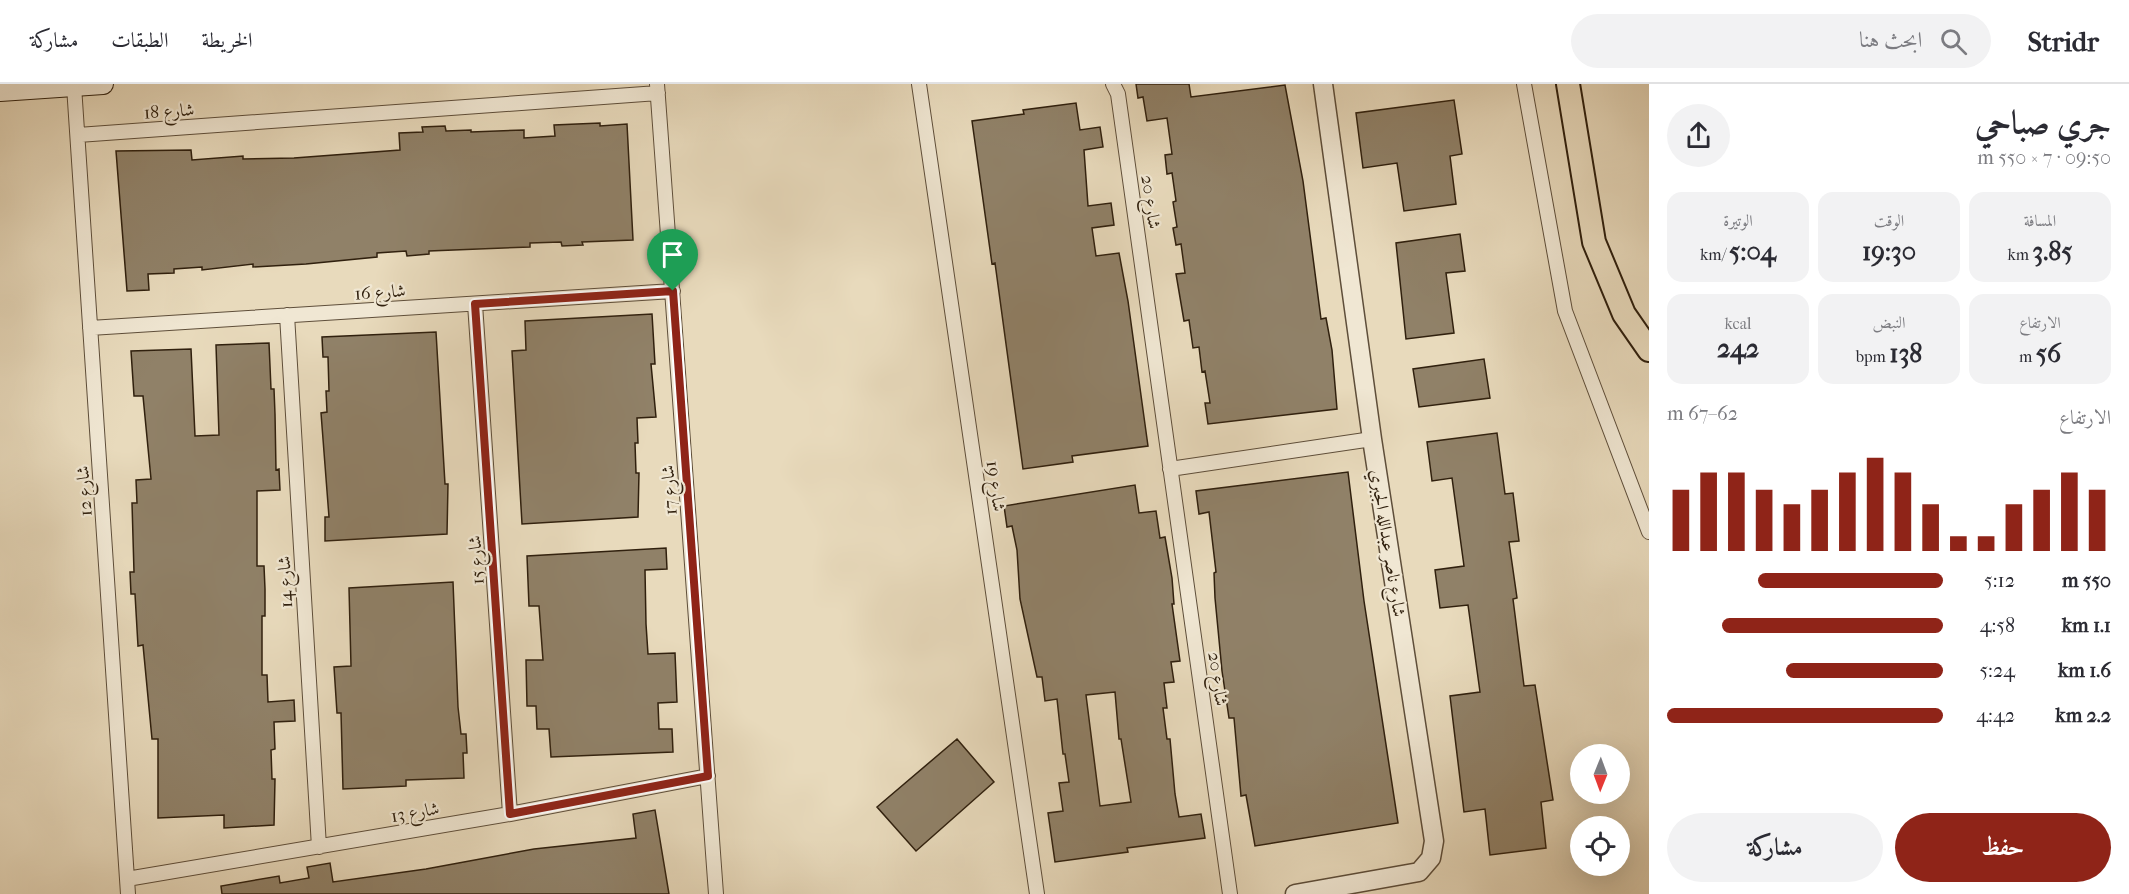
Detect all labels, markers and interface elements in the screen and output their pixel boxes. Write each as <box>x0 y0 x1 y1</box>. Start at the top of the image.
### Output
search box <box>1571 14 1991 68</box>
icon: search <box>1937 25 1970 58</box>
text: Stridr <box>2027 25 2099 58</box>
text: ابحث هنا <box>1859 27 1922 53</box>
text: مشاركة <box>30 28 78 52</box>
text: الطبقات <box>111 28 168 52</box>
text: الخريطة <box>201 28 253 52</box>
street label: شارع 18 <box>143 99 195 128</box>
button: share <box>1667 104 1730 167</box>
text: جري صباحي <box>1975 104 2111 143</box>
text: 09:50 · 7 × 550 m <box>1977 146 2111 169</box>
street label: شارع 20 <box>1132 174 1165 231</box>
text: الوتيرة <box>1723 211 1753 230</box>
text: الوقت <box>1874 211 1904 230</box>
text: المسافة <box>2024 211 2056 230</box>
pin <box>647 229 698 291</box>
text: 5:04 <box>1729 236 1776 267</box>
text: 19:30 <box>1862 236 1916 267</box>
text: 3.85 <box>2033 236 2072 267</box>
icon: arrive <box>656 238 689 271</box>
text: /km <box>1700 245 1729 264</box>
text: km <box>2008 245 2033 264</box>
street label: شارع 16 <box>354 280 407 309</box>
text: النبض <box>1873 313 1905 332</box>
text: الارتفاع <box>2019 313 2061 332</box>
text: kcal <box>1725 314 1751 333</box>
text: 242 <box>1717 333 1759 364</box>
text: 138 <box>1889 338 1922 369</box>
text: 56 <box>2036 338 2061 369</box>
text: bpm <box>1856 347 1889 366</box>
text: m <box>2019 347 2036 366</box>
text: 62–67 m <box>1667 402 1738 425</box>
text: الارتفاع <box>2059 406 2111 429</box>
street label: شارع 19 <box>978 459 1009 513</box>
street label: شارع 17 <box>657 464 686 516</box>
street label: شارع 12 <box>72 465 101 517</box>
street label: شارع ناصر عبدالله الجبري <box>1362 468 1410 619</box>
street label: شارع 15 <box>464 534 493 585</box>
street label: شارع 14 <box>274 555 301 609</box>
text: 5:12 <box>1984 569 2015 592</box>
text: 550 m <box>2062 569 2111 592</box>
text: 4:58 <box>1980 614 2015 637</box>
text: 1.1 km <box>2062 614 2111 637</box>
street label: شارع 20 <box>1199 651 1232 708</box>
text: 5:24 <box>1979 659 2015 682</box>
text: 1.6 km <box>2058 659 2111 682</box>
text: 4:42 <box>1976 704 2015 727</box>
text: 2.2 km <box>2055 704 2111 727</box>
north arrow <box>1570 744 1630 804</box>
map controls <box>1570 744 1630 876</box>
street label: شارع 13 <box>389 798 442 831</box>
button: مشاركة <box>1667 813 1883 882</box>
button: حفظ <box>1895 813 2111 882</box>
button: locate <box>1570 816 1630 876</box>

